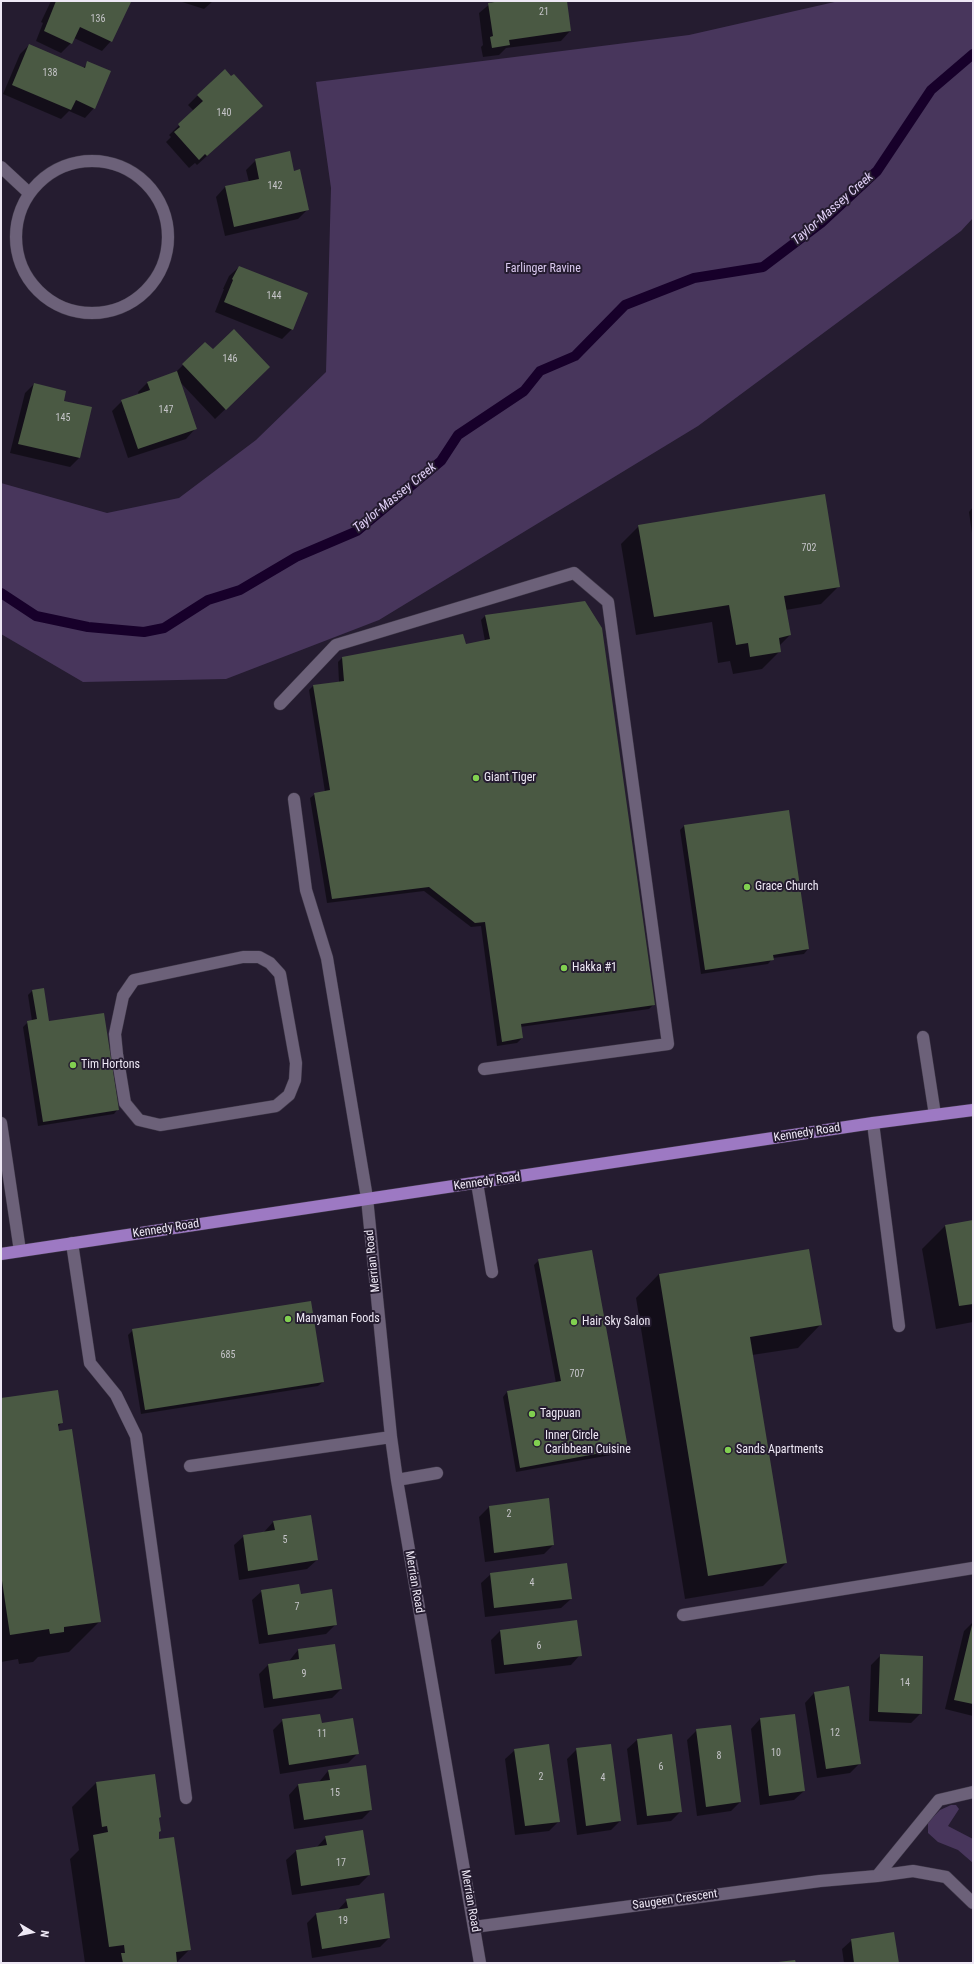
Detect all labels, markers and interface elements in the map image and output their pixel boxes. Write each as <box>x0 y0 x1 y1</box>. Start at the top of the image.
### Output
house number: 21 <box>539 6 549 18</box>
house number: 136 <box>91 13 105 25</box>
house number: 138 <box>43 67 57 79</box>
house number: 140 <box>217 107 231 119</box>
water label: Taylor-Massey Creek <box>789 169 877 249</box>
house number: 142 <box>268 180 282 192</box>
park label: Farlinger Ravine <box>505 262 581 276</box>
house number: 144 <box>267 290 281 302</box>
house number: 146 <box>223 353 237 365</box>
house number: 147 <box>159 404 173 416</box>
house number: 145 <box>56 412 70 424</box>
water label: Taylor-Massey Creek <box>350 460 440 536</box>
house number: 702 <box>802 542 816 554</box>
place label: Giant Tiger <box>484 771 536 785</box>
marker: Giant Tiger <box>471 773 481 783</box>
place label: Grace Church <box>755 880 818 894</box>
marker: Grace Church <box>742 882 752 892</box>
place label: Hakka #1 <box>572 961 617 975</box>
marker: Hakka #1 <box>559 963 569 973</box>
place label: Tim Hortons <box>81 1058 140 1072</box>
marker: Tim Hortons <box>68 1060 78 1070</box>
street label: Kennedy Road <box>773 1121 841 1145</box>
street label: Kennedy Road <box>453 1170 521 1194</box>
street label: Kennedy Road <box>132 1217 200 1241</box>
street label: Merrian Road <box>363 1229 383 1293</box>
place label: Manyaman Foods <box>296 1312 380 1326</box>
marker: Manyaman Foods <box>283 1314 293 1324</box>
place label: Hair Sky Salon <box>582 1315 650 1329</box>
marker: Hair Sky Salon <box>569 1317 579 1327</box>
house number: 685 <box>221 1349 235 1361</box>
house number: 707 <box>570 1368 584 1380</box>
place label: Tagpuan <box>540 1407 581 1421</box>
marker: Tagpuan <box>527 1409 537 1419</box>
place label: Inner Circle Caribbean Cuisine <box>545 1429 631 1457</box>
marker: Inner Circle Caribbean Cuisine <box>532 1438 542 1448</box>
place label: Sands Apartments <box>736 1443 824 1457</box>
marker: Sands Apartments <box>723 1445 733 1455</box>
house number: 2 <box>507 1508 511 1520</box>
house number: 5 <box>283 1534 287 1546</box>
street label: Merrian Road <box>401 1550 427 1614</box>
house number: 4 <box>530 1577 534 1589</box>
house number: 7 <box>295 1601 299 1613</box>
house number: 6 <box>537 1640 541 1652</box>
house number: 9 <box>302 1668 306 1680</box>
house number: 14 <box>900 1677 910 1689</box>
house number: 12 <box>830 1727 840 1739</box>
house number: 11 <box>317 1728 327 1740</box>
house number: 10 <box>771 1747 781 1759</box>
house number: 8 <box>717 1750 721 1762</box>
house number: 6 <box>659 1761 663 1773</box>
house number: 2 <box>539 1771 543 1783</box>
house number: 4 <box>601 1772 605 1784</box>
house number: 15 <box>330 1787 340 1799</box>
house number: 17 <box>336 1857 346 1869</box>
street label: Merrian Road <box>457 1869 483 1933</box>
street label: Saugeen Crescent <box>632 1887 718 1913</box>
north arrow <box>12 1912 52 1952</box>
house number: 19 <box>338 1915 348 1927</box>
text: N <box>37 1930 51 1938</box>

